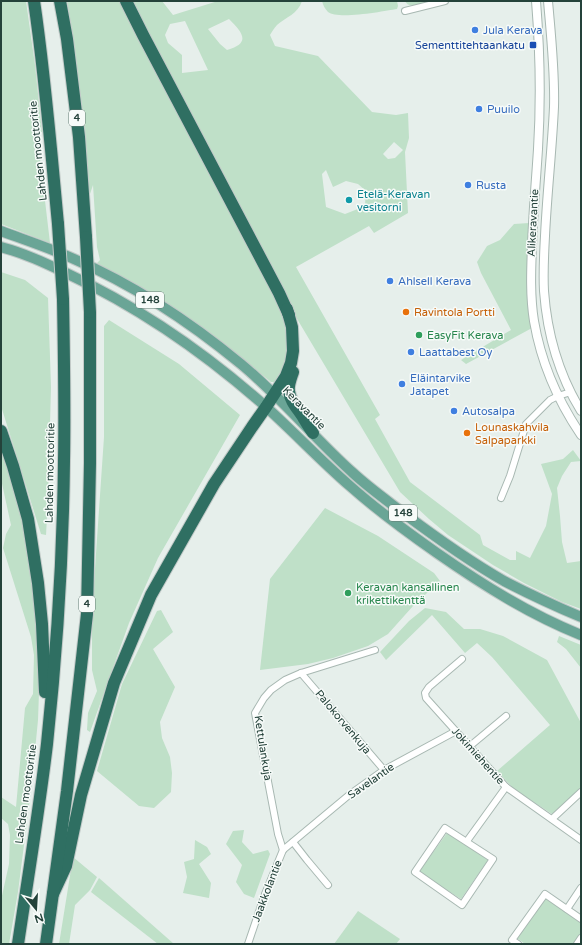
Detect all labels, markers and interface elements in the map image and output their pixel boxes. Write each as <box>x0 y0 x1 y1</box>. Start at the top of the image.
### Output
place label: Jula Kerava <box>483 24 542 37</box>
marker: Jula Kerava <box>470 25 480 35</box>
place label: Sementtitehtaankatu <box>415 39 525 52</box>
marker: Sementtitehtaankatu <box>528 40 538 50</box>
street label: Lahden moottoritie <box>26 100 50 202</box>
place label: Puuilo <box>487 103 520 116</box>
marker: Puuilo <box>474 104 484 114</box>
road number: 4 <box>69 110 85 126</box>
place label: Rusta <box>476 179 506 192</box>
marker: Rusta <box>463 180 473 190</box>
place label: Etelä-Keravan vesitorni <box>357 188 430 214</box>
street label: Alikeravantie <box>525 189 541 257</box>
marker: Etelä-Keravan vesitorni <box>344 195 354 205</box>
place label: Ahlsell Kerava <box>398 275 471 288</box>
marker: Ahlsell Kerava <box>385 276 395 286</box>
road number: 148 <box>136 292 164 308</box>
place label: Ravintola Portti <box>414 306 495 319</box>
marker: Ravintola Portti <box>401 307 411 317</box>
place label: EasyFit Kerava <box>427 329 503 342</box>
marker: EasyFit Kerava <box>414 330 424 340</box>
place label: Laattabest Oy <box>419 346 493 359</box>
marker: Laattabest Oy <box>406 347 416 357</box>
place label: Eläintarvike Jatapet <box>410 372 471 398</box>
marker: Eläintarvike Jatapet <box>397 379 407 389</box>
street label: Keravantie <box>280 384 328 432</box>
place label: Autosalpa <box>462 405 515 418</box>
marker: Autosalpa <box>449 406 459 416</box>
place label: Lounaskahvila Salpaparkki <box>475 421 549 447</box>
street label: Lahden moottoritie <box>43 423 57 523</box>
marker: Lounaskahvila Salpaparkki <box>462 428 472 438</box>
road number: 148 <box>389 505 417 521</box>
place label: Keravan kansallinen krikettikenttä <box>356 581 459 607</box>
marker: Keravan kansallinen krikettikenttä <box>343 588 353 598</box>
road number: 4 <box>79 596 95 612</box>
street label: Palokorvenkuja <box>312 687 374 757</box>
street label: Kettulankuja <box>251 714 275 782</box>
street label: Jokimiehentie <box>449 725 507 787</box>
street label: Lahden moottoritie <box>13 743 39 845</box>
street label: Savelantie <box>345 760 397 802</box>
street label: Jaakkolantie <box>249 858 285 924</box>
north arrow <box>16 889 56 929</box>
text: N <box>33 910 45 926</box>

